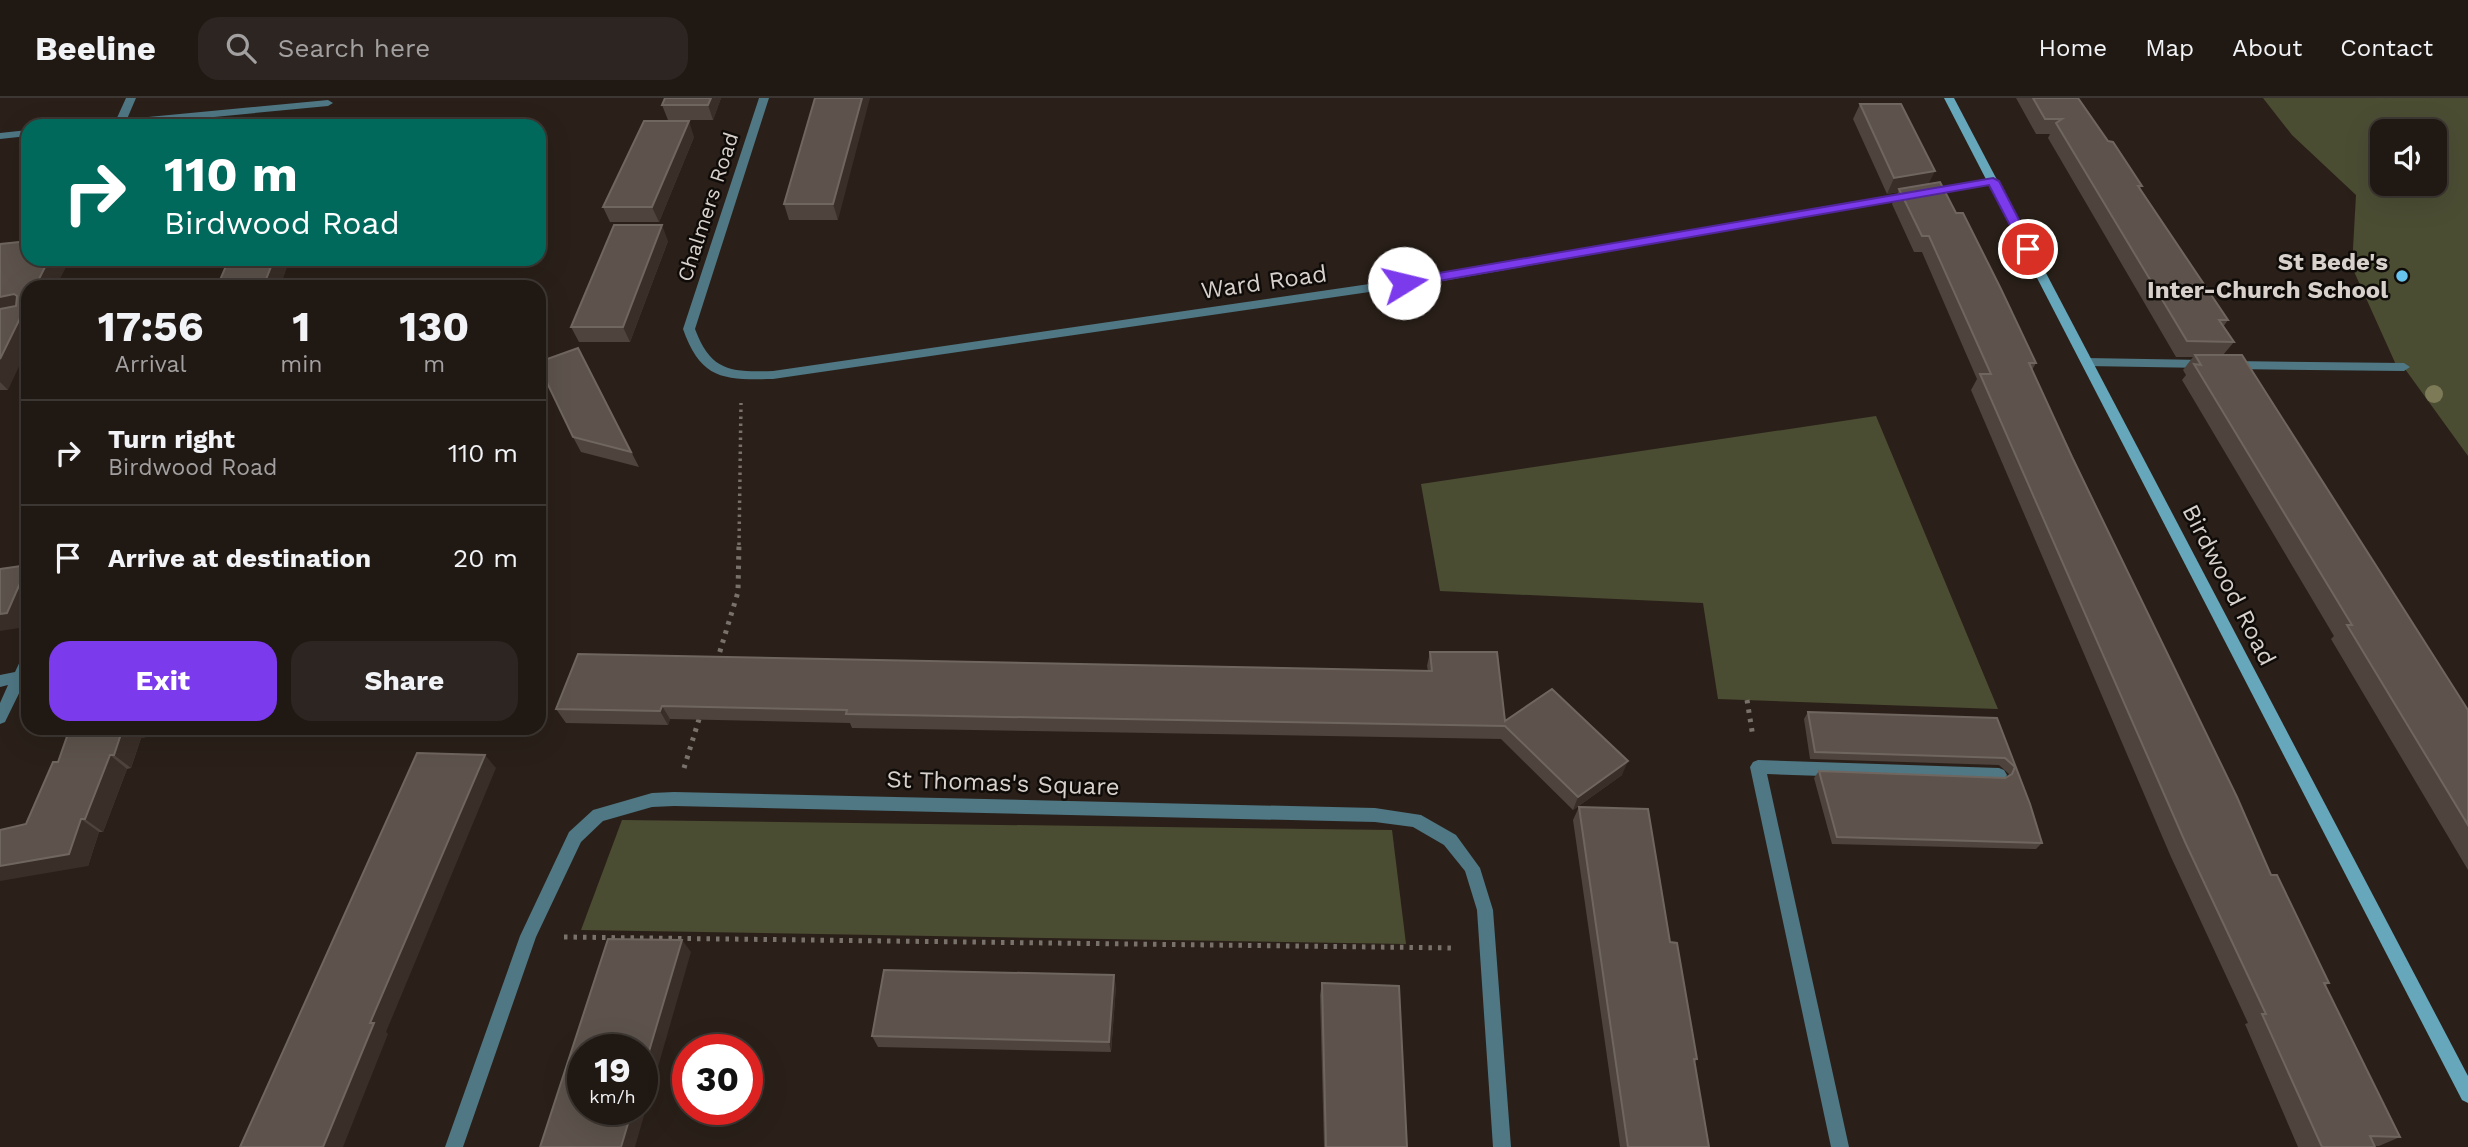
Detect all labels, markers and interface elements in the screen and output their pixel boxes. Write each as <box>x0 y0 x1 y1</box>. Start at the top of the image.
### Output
search box <box>198 17 688 80</box>
text: Beeline <box>35 29 156 68</box>
icon: search <box>222 29 260 67</box>
text: Search here <box>278 33 430 63</box>
text: Home <box>2039 34 2107 62</box>
text: Map <box>2145 34 2194 62</box>
text: About <box>2232 34 2302 62</box>
text: Contact <box>2340 34 2433 62</box>
map controls <box>2370 119 2447 196</box>
button: sound <box>2370 119 2447 196</box>
street label: Chalmers Road <box>672 129 743 285</box>
text: 110 m <box>164 145 298 203</box>
icon: right <box>49 147 140 238</box>
text: Birdwood Road <box>164 204 400 242</box>
pin <box>1998 219 2058 279</box>
icon: arrive <box>2009 230 2047 268</box>
position arrow <box>1367 246 1441 320</box>
place label: St Bede's Inter-Church School <box>2147 248 2388 304</box>
street label: Ward Road <box>1199 259 1329 305</box>
marker: St Bede's Inter-Church School <box>2394 268 2410 284</box>
text: 17:56 <box>98 302 204 351</box>
text: 1 <box>292 302 310 351</box>
text: 130 <box>399 302 469 351</box>
text: Arrival <box>115 351 187 378</box>
text: min <box>280 351 323 378</box>
text: m <box>423 351 445 378</box>
text: Turn right <box>108 424 235 454</box>
icon: right <box>49 434 87 472</box>
text: 110 m <box>448 438 518 468</box>
text: Birdwood Road <box>108 454 277 481</box>
street label: Birdwood Road <box>2176 500 2282 670</box>
icon: arrive <box>49 539 87 577</box>
text: Arrive at destination <box>108 543 371 573</box>
text: 20 m <box>453 543 518 573</box>
button: Exit <box>49 641 277 721</box>
button: Share <box>291 641 518 721</box>
street label: St Thomas's Square <box>886 765 1120 801</box>
speed limit sign: 30 <box>672 1034 763 1125</box>
text: 19 <box>594 1049 631 1091</box>
text: km/h <box>589 1086 636 1107</box>

